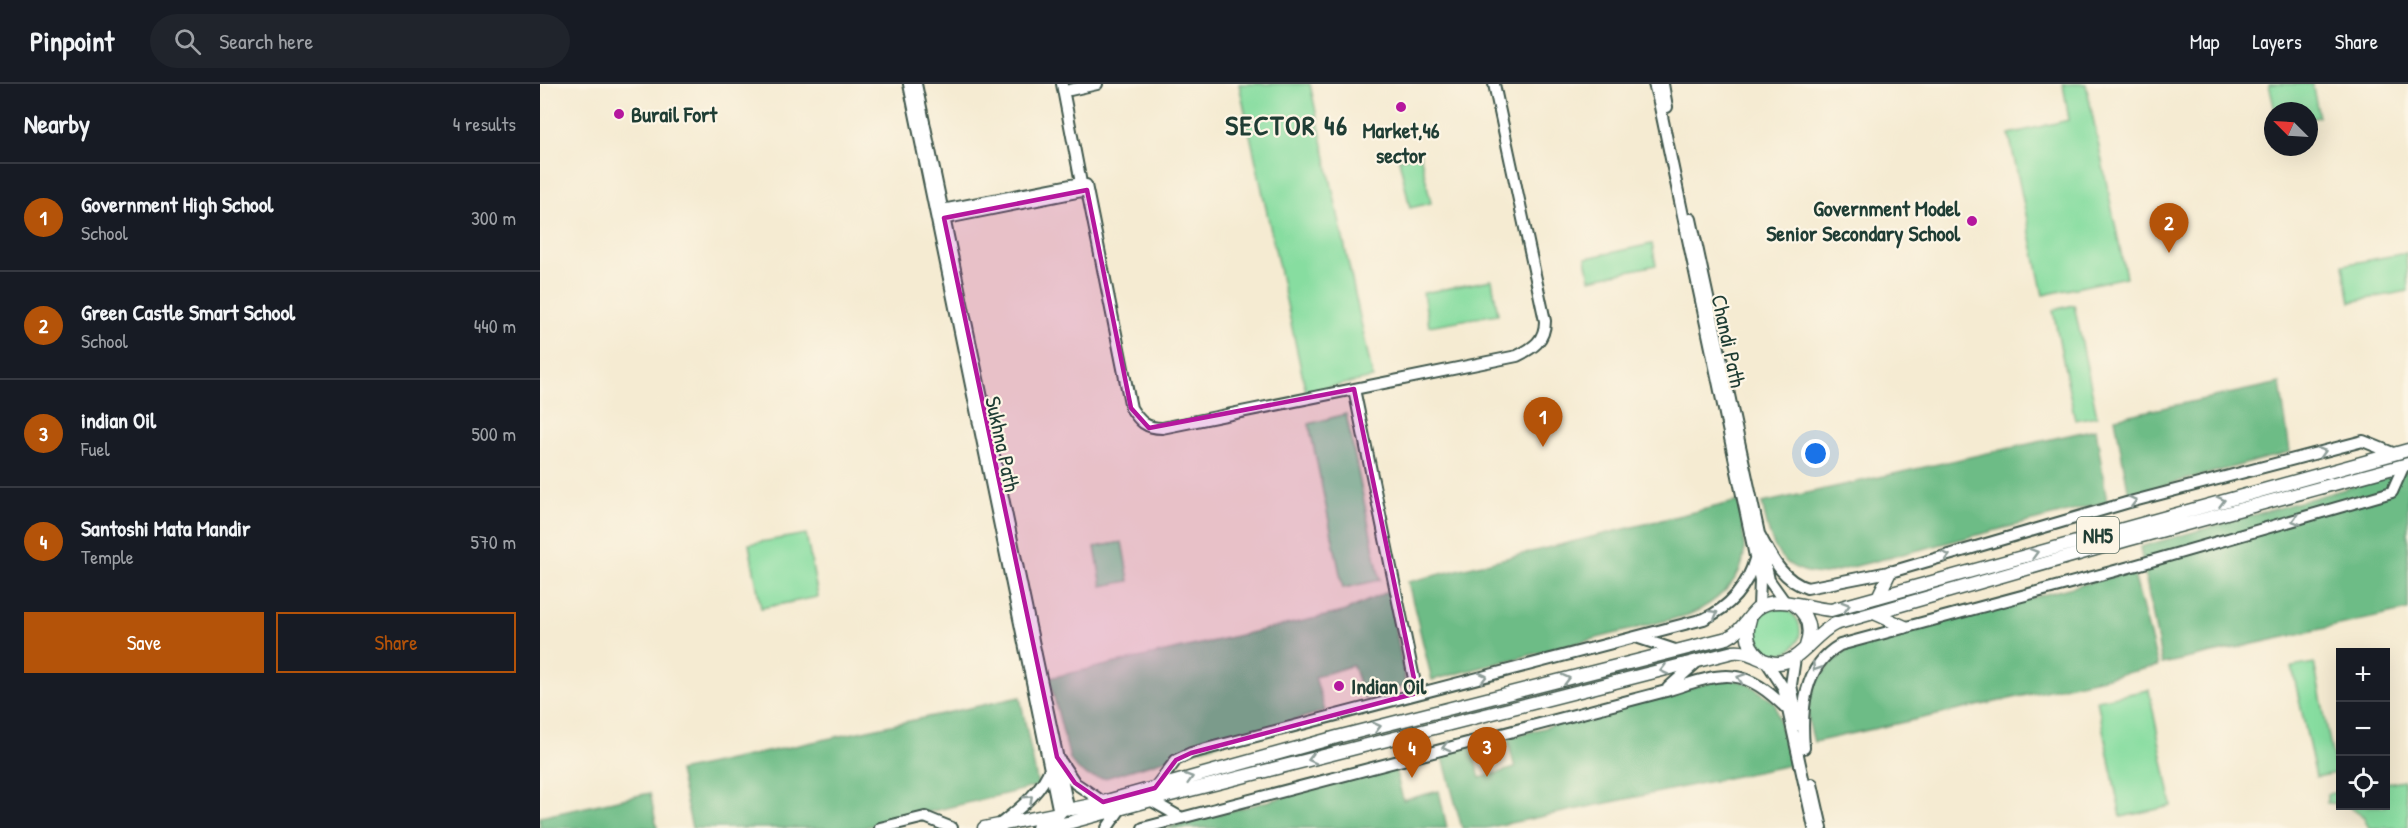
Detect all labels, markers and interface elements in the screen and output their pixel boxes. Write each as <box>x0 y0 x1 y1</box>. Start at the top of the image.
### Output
search box <box>150 14 570 68</box>
text: Pinpoint <box>30 22 114 60</box>
icon: search <box>171 25 204 58</box>
text: Search here <box>219 26 313 56</box>
text: Map <box>2190 27 2219 56</box>
text: Layers <box>2252 27 2302 56</box>
text: Share <box>2335 27 2378 56</box>
place label: Burail Fort <box>631 99 718 129</box>
marker: Market,46 sector <box>1394 100 1408 114</box>
north arrow <box>2264 102 2318 156</box>
text: Nearby <box>24 106 90 141</box>
district label: SECTOR 46 <box>1225 106 1349 144</box>
marker: Burail Fort <box>612 107 626 121</box>
text: 4 results <box>453 110 516 137</box>
place label: Market,46 sector <box>1362 115 1440 170</box>
text: Government High School <box>81 189 273 219</box>
place label: Government Model Senior Secondary School <box>1766 193 1961 249</box>
text: 1 <box>40 204 47 231</box>
text: 300 m <box>471 204 516 231</box>
pin: 2 <box>2150 204 2188 253</box>
marker: Government Model Senior Secondary School <box>1965 214 1979 228</box>
text: School <box>81 219 128 246</box>
street label: Chandi Path <box>1705 292 1753 390</box>
text: Green Castle Smart School <box>81 297 295 327</box>
text: 2 <box>39 312 48 339</box>
text: 440 m <box>474 312 516 339</box>
text: School <box>81 327 128 354</box>
street label: Sukhna Path <box>978 393 1028 495</box>
pin: 1 <box>1524 398 1562 447</box>
text: indian Oil <box>81 405 156 435</box>
text: 3 <box>39 420 48 447</box>
text: 500 m <box>471 420 516 447</box>
text: Fuel <box>81 435 110 462</box>
your location <box>1801 439 1830 468</box>
one-way arrow <box>2316 447 2327 459</box>
one-way arrow <box>2128 496 2138 509</box>
one-way arrow <box>2216 496 2226 509</box>
one-way arrow <box>2291 512 2301 525</box>
text: Santoshi Mata Mandir <box>81 513 250 543</box>
road number: NH5 <box>2077 517 2119 553</box>
text: 4 <box>40 528 47 555</box>
text: 570 m <box>470 528 516 555</box>
text: Temple <box>81 543 134 570</box>
one-way arrow <box>2028 548 2038 561</box>
one-way arrow <box>1940 551 1951 563</box>
one-way arrow <box>1840 601 1851 613</box>
one-way arrow <box>1708 609 1718 621</box>
button: Save <box>24 612 264 673</box>
button: Share <box>276 612 516 673</box>
map controls <box>2336 648 2390 810</box>
button: + <box>2336 648 2390 702</box>
one-way arrow <box>1812 661 1824 671</box>
one-way arrow <box>1659 663 1670 675</box>
place label: Indian Oil <box>1351 671 1427 701</box>
one-way arrow <box>1477 671 1487 684</box>
one-way arrow <box>1736 672 1747 685</box>
one-way arrow <box>1561 674 1571 687</box>
marker: Indian Oil <box>1332 679 1346 693</box>
button: − <box>2336 702 2390 756</box>
one-way arrow <box>1372 721 1382 734</box>
pin: 4 <box>1392 728 1432 778</box>
pin: 3 <box>1468 728 1506 777</box>
one-way arrow <box>1442 740 1452 753</box>
one-way arrow <box>1307 752 1317 765</box>
button: locate <box>2336 756 2390 810</box>
one-way arrow <box>1183 773 1194 785</box>
one-way arrow <box>1023 795 1033 806</box>

